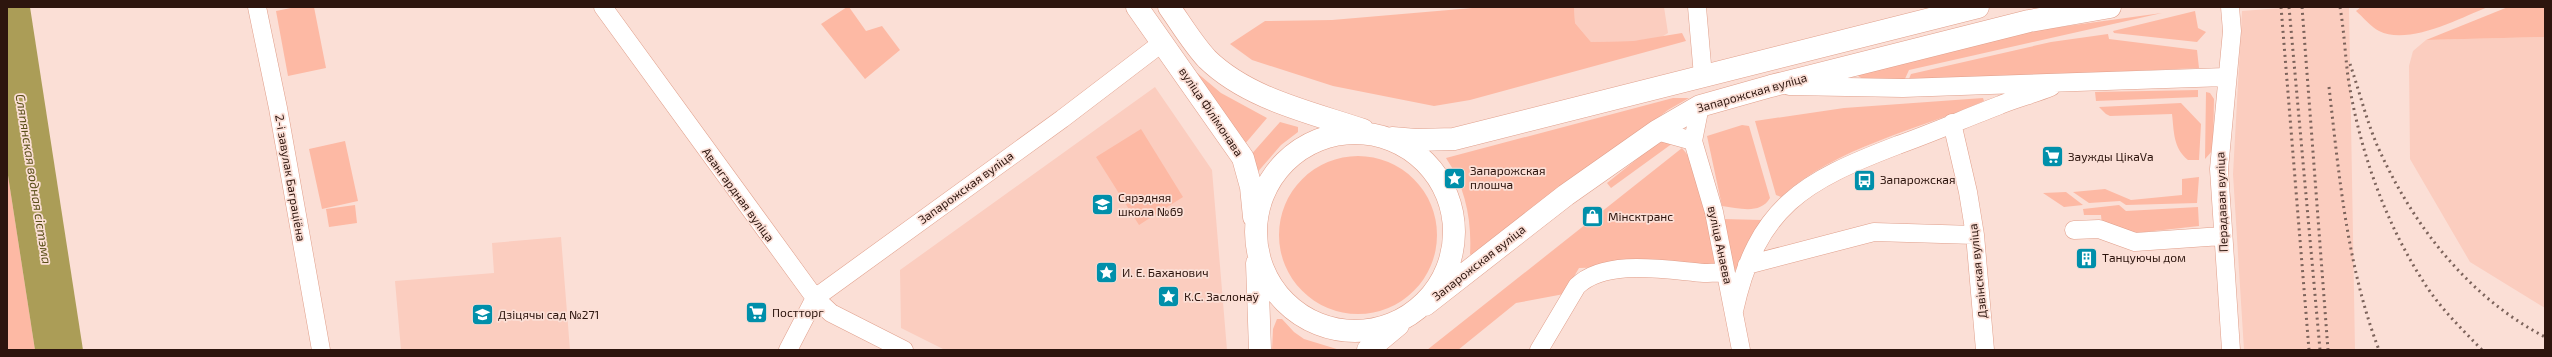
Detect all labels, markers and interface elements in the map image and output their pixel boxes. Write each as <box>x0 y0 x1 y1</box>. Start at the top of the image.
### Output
street label: вуліца Філімонава <box>1176 64 1247 159</box>
street label: Запарожская вуліца <box>1695 70 1809 115</box>
water label: Сляпянская водная сістэма <box>13 93 55 265</box>
street label: 2-і завулак Баграціёна <box>272 113 309 243</box>
supermarket icon: Заужды ЦікаVа <box>2039 144 2065 170</box>
street label: Авангардная вуліца <box>699 145 778 245</box>
street label: Запарожская вуліца <box>915 148 1016 227</box>
place label: Заужды ЦікаVа <box>2068 149 2154 164</box>
street label: Перадавая вуліца <box>2212 152 2231 252</box>
place label: Запарожская плошча <box>1470 163 1545 191</box>
place icon: Запарожская плошча <box>1442 165 1468 191</box>
bus stop icon: Запарожская <box>1851 167 1877 193</box>
place label: Запарожская <box>1880 172 1955 186</box>
place label: Сярэдняя школа №69 <box>1118 190 1184 218</box>
school or university icon: Сярэдняя школа №69 <box>1090 192 1116 218</box>
shop icon: Мінсктранс <box>1579 204 1605 230</box>
street label: вуліца Анаева <box>1705 204 1736 285</box>
place label: Мінсктранс <box>1608 209 1673 223</box>
street label: Запарожская вуліца <box>1429 222 1528 304</box>
street label: Дзвінская вуліца <box>1965 223 1990 319</box>
building icon: Танцуючы дом <box>2074 245 2100 271</box>
place label: Танцуючы дом <box>2102 250 2186 265</box>
place icon: И. Е. Баханович <box>1094 260 1120 286</box>
place label: И. Е. Баханович <box>1122 265 1209 279</box>
place icon: К.С. Заслонаў <box>1156 284 1182 310</box>
place label: К.С. Заслонаў <box>1184 289 1260 304</box>
supermarket icon: Постторг <box>743 300 769 326</box>
school or university icon: Дзіцячы сад №271 <box>469 302 495 328</box>
place label: Постторг <box>772 305 824 319</box>
place label: Дзіцячы сад №271 <box>498 307 599 321</box>

